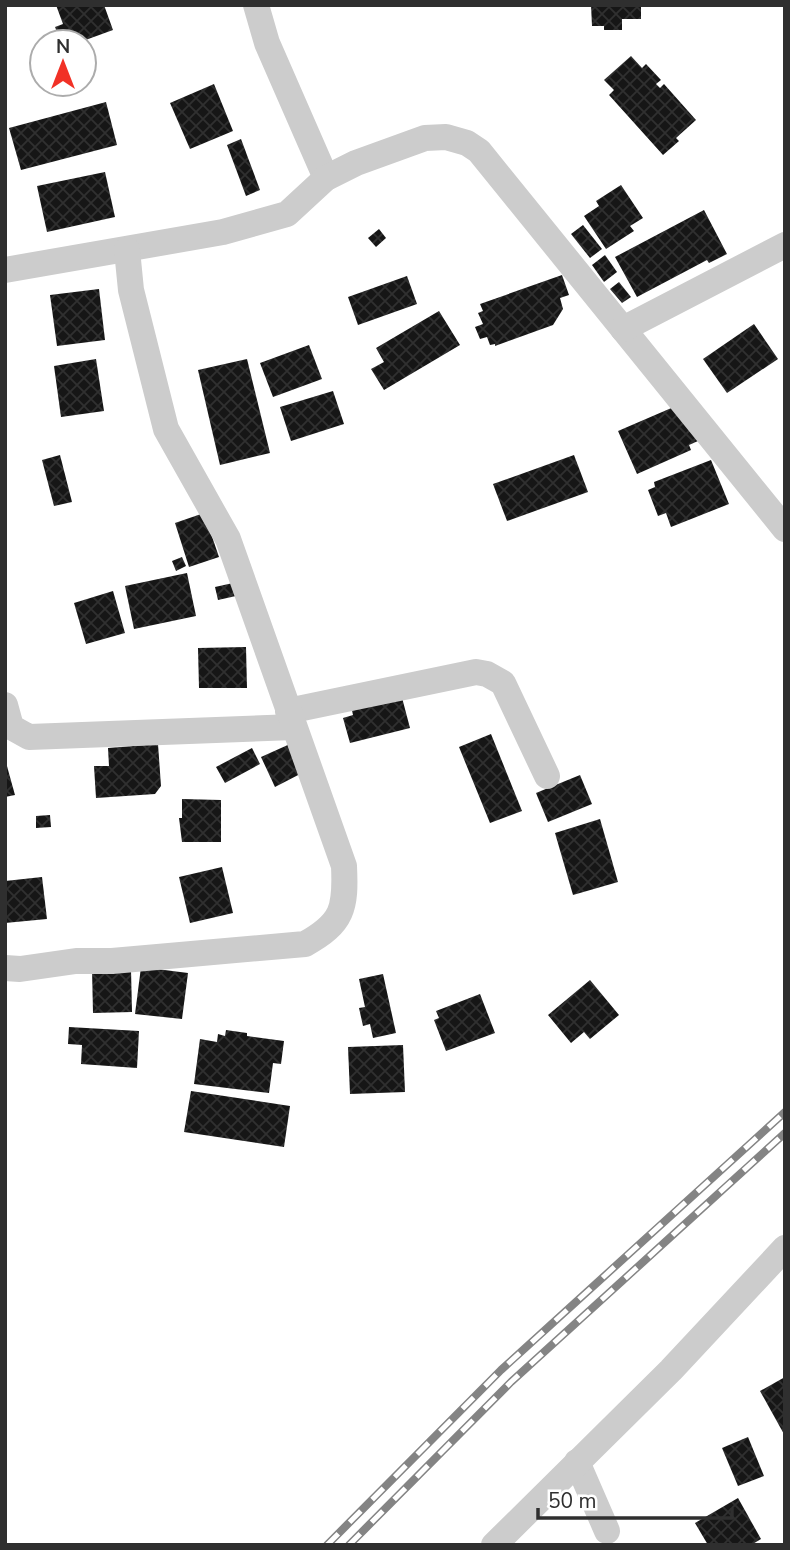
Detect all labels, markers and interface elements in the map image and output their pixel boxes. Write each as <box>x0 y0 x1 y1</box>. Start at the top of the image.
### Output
north arrow <box>28 28 98 98</box>
text: N <box>56 34 70 60</box>
scale bar <box>538 1476 732 1520</box>
text: 50 m <box>548 1487 597 1515</box>

